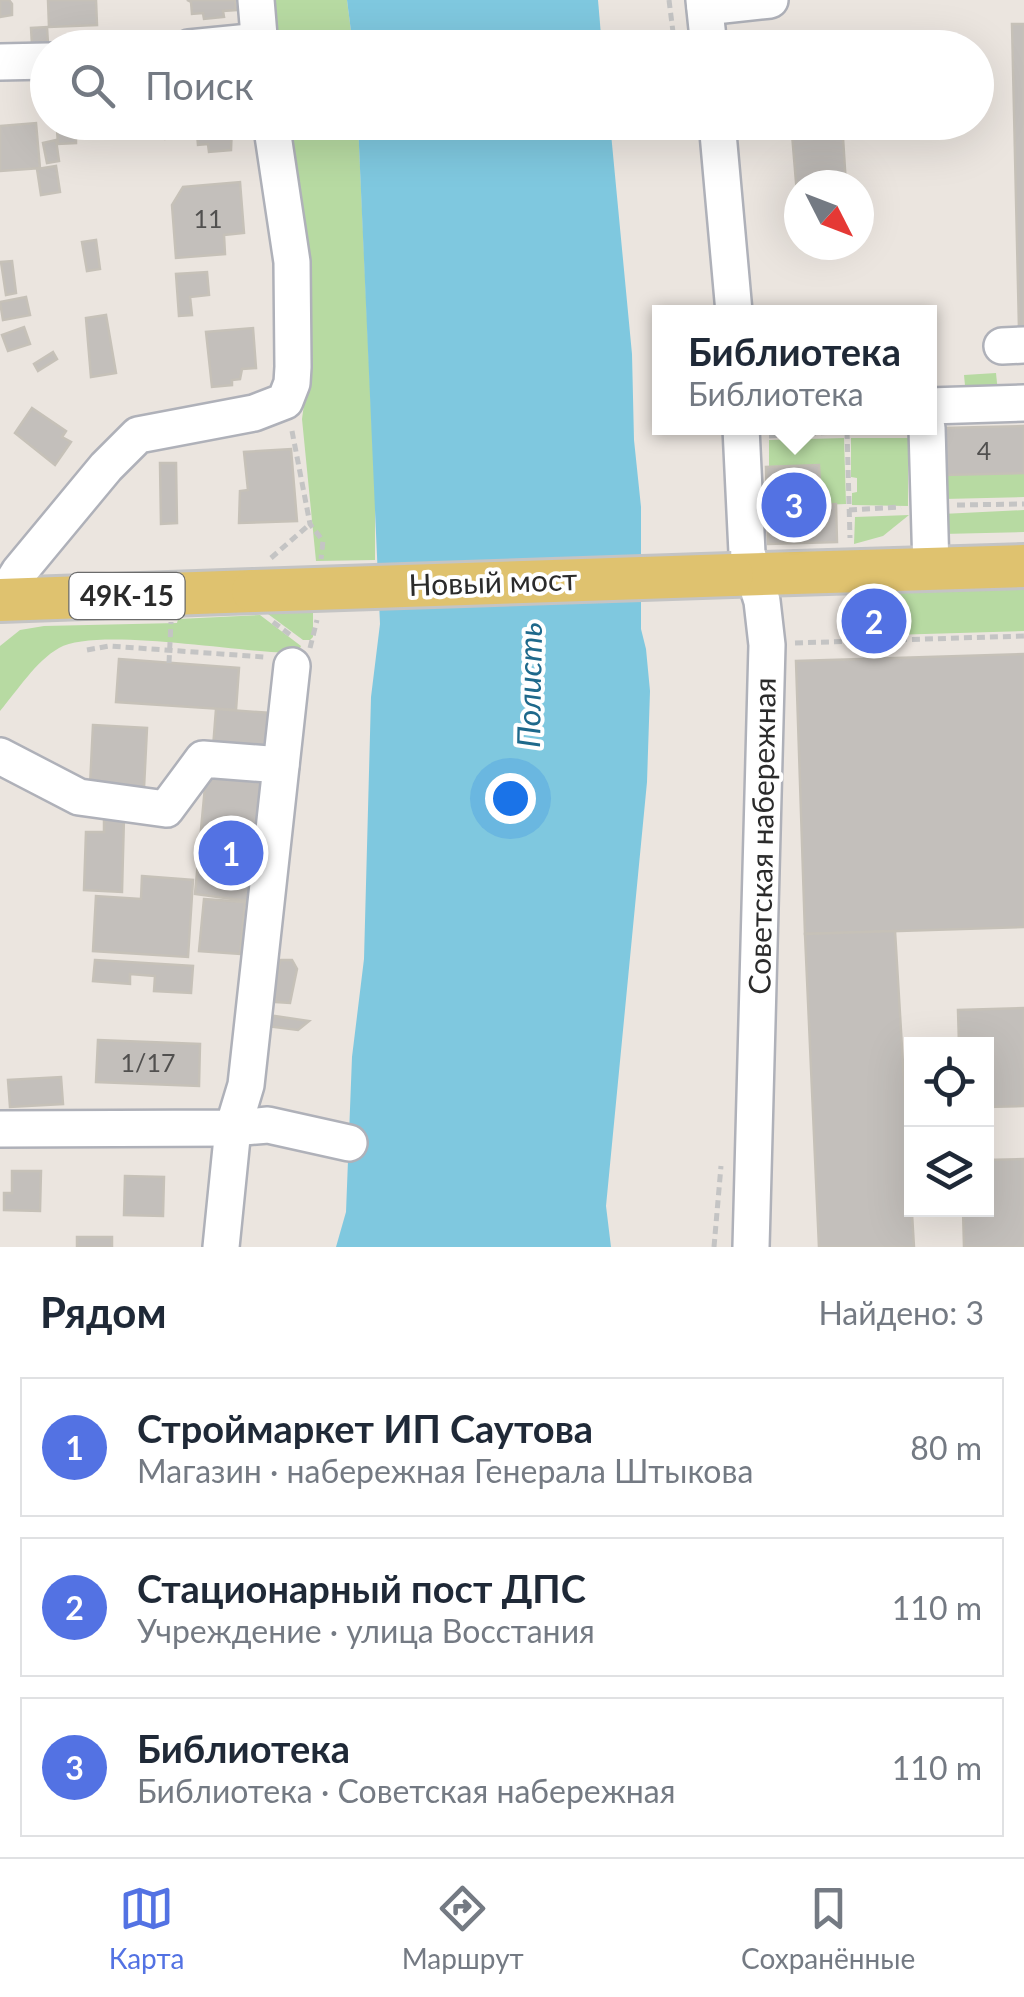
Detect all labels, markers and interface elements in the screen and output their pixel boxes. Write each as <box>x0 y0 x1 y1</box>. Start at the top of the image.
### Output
search box <box>30 30 994 140</box>
icon: search <box>65 58 120 113</box>
text: Поиск <box>145 62 254 108</box>
north arrow <box>784 170 874 260</box>
house number: 11 <box>193 203 223 233</box>
popup <box>652 305 937 435</box>
text: Библиотека <box>688 328 901 374</box>
text: Библиотека <box>688 374 864 413</box>
house number: 4 <box>977 435 991 465</box>
pin: 3 <box>762 468 826 542</box>
street label: Новый мост <box>408 560 578 602</box>
road number: 49К-15 <box>70 573 184 619</box>
pin: 2 <box>842 584 906 658</box>
water label: Полисть <box>508 622 549 748</box>
street label: Советская набережная <box>740 677 782 995</box>
your location <box>485 773 536 824</box>
pin: 1 <box>198 816 264 890</box>
map controls <box>904 1037 994 1217</box>
button: locate <box>904 1037 994 1127</box>
house number: 1/17 <box>121 1047 175 1077</box>
button: layers <box>904 1127 994 1217</box>
text: Рядом <box>40 1287 167 1337</box>
text: Найдено: 3 <box>818 1293 984 1332</box>
text: Строймаркет ИП Саутова <box>137 1405 593 1451</box>
text: 1 <box>65 1428 84 1467</box>
text: 80 m <box>910 1428 982 1467</box>
text: Магазин · набережная Генерала Штыкова <box>137 1451 753 1490</box>
text: Стационарный пост ДПС <box>137 1565 586 1611</box>
text: 2 <box>65 1588 84 1627</box>
text: 110 m <box>892 1588 982 1627</box>
text: Учреждение · улица Восстания <box>137 1611 595 1650</box>
text: Библиотека <box>137 1725 350 1771</box>
text: 3 <box>65 1748 84 1787</box>
text: 110 m <box>892 1748 982 1787</box>
text: Библиотека · Советская набережная <box>137 1771 676 1810</box>
tab: Карта <box>109 1881 184 1975</box>
tab: Маршрут <box>402 1881 524 1975</box>
tab: Сохранённые <box>741 1881 915 1975</box>

